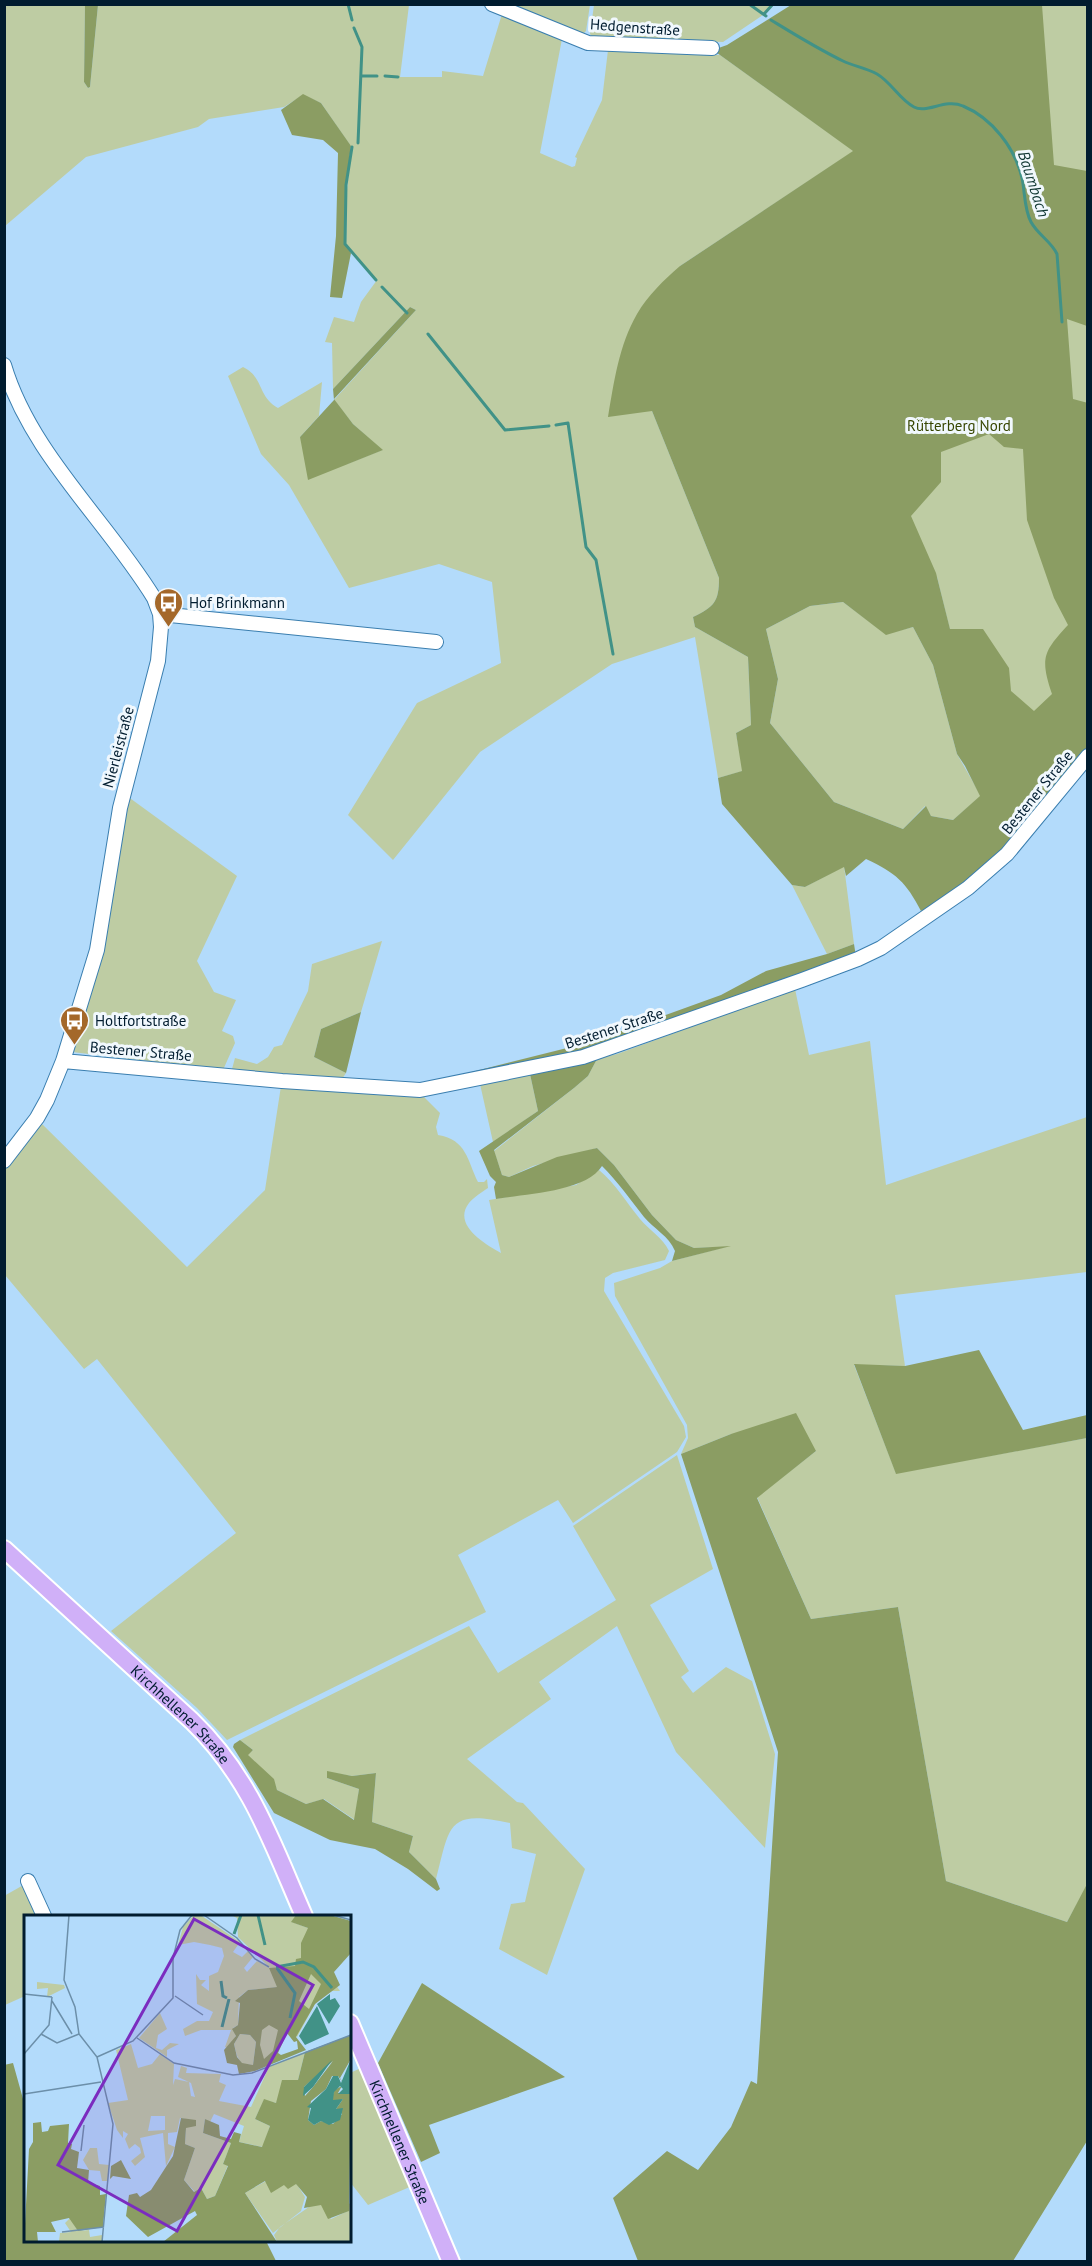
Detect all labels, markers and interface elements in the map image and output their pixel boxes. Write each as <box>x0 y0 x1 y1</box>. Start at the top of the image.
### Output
street label: Hedgenstraße <box>589 14 681 40</box>
water label: Baumbach <box>1014 148 1054 220</box>
park label: Rütterberg Nord <box>907 416 1011 435</box>
bus stop icon: Hof Brinkmann <box>152 586 184 628</box>
place label: Hof Brinkmann <box>189 593 285 612</box>
street label: Nierleistraße <box>98 704 138 790</box>
street label: Bestener Straße <box>997 746 1077 838</box>
street label: Bestener Straße <box>562 1003 666 1053</box>
bus stop icon: Holtfortstraße <box>58 1004 90 1046</box>
place label: Holtfortstraße <box>95 1011 186 1030</box>
street label: Bestener Straße <box>89 1037 193 1065</box>
street label: Kirchhellener Straße <box>127 1661 235 1767</box>
inset map <box>24 1915 351 2242</box>
street label: Kirchhellener Straße <box>366 2077 435 2207</box>

